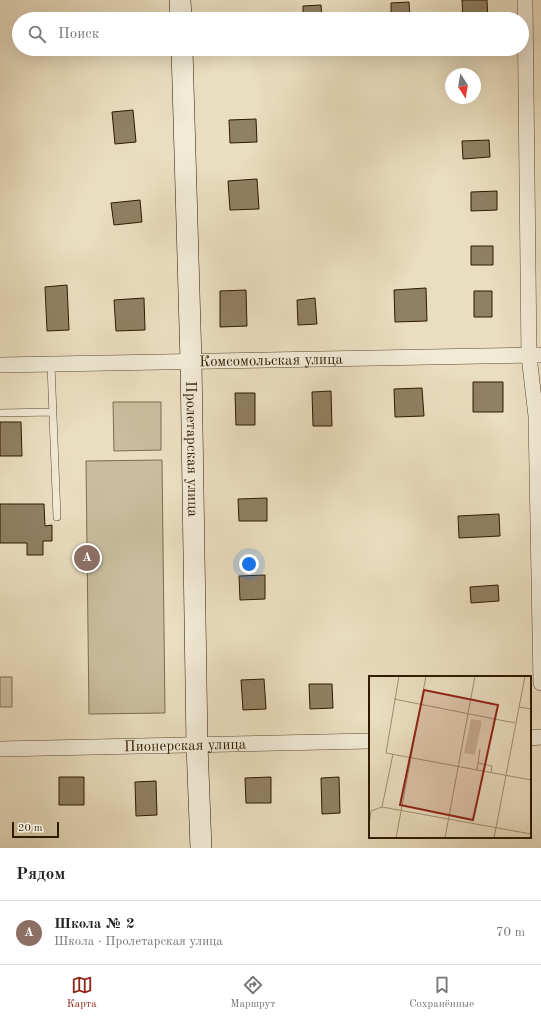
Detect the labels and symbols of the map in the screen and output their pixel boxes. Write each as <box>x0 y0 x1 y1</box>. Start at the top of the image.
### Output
north arrow <box>445 68 481 104</box>
street label: Комсомольская улица <box>199 353 343 370</box>
street label: Пролетарская улица <box>182 381 199 517</box>
pin: A <box>74 543 100 573</box>
your location <box>239 554 259 574</box>
inset map <box>369 676 531 838</box>
street label: Пионерская улица <box>124 738 247 755</box>
scale bar <box>12 820 59 839</box>

